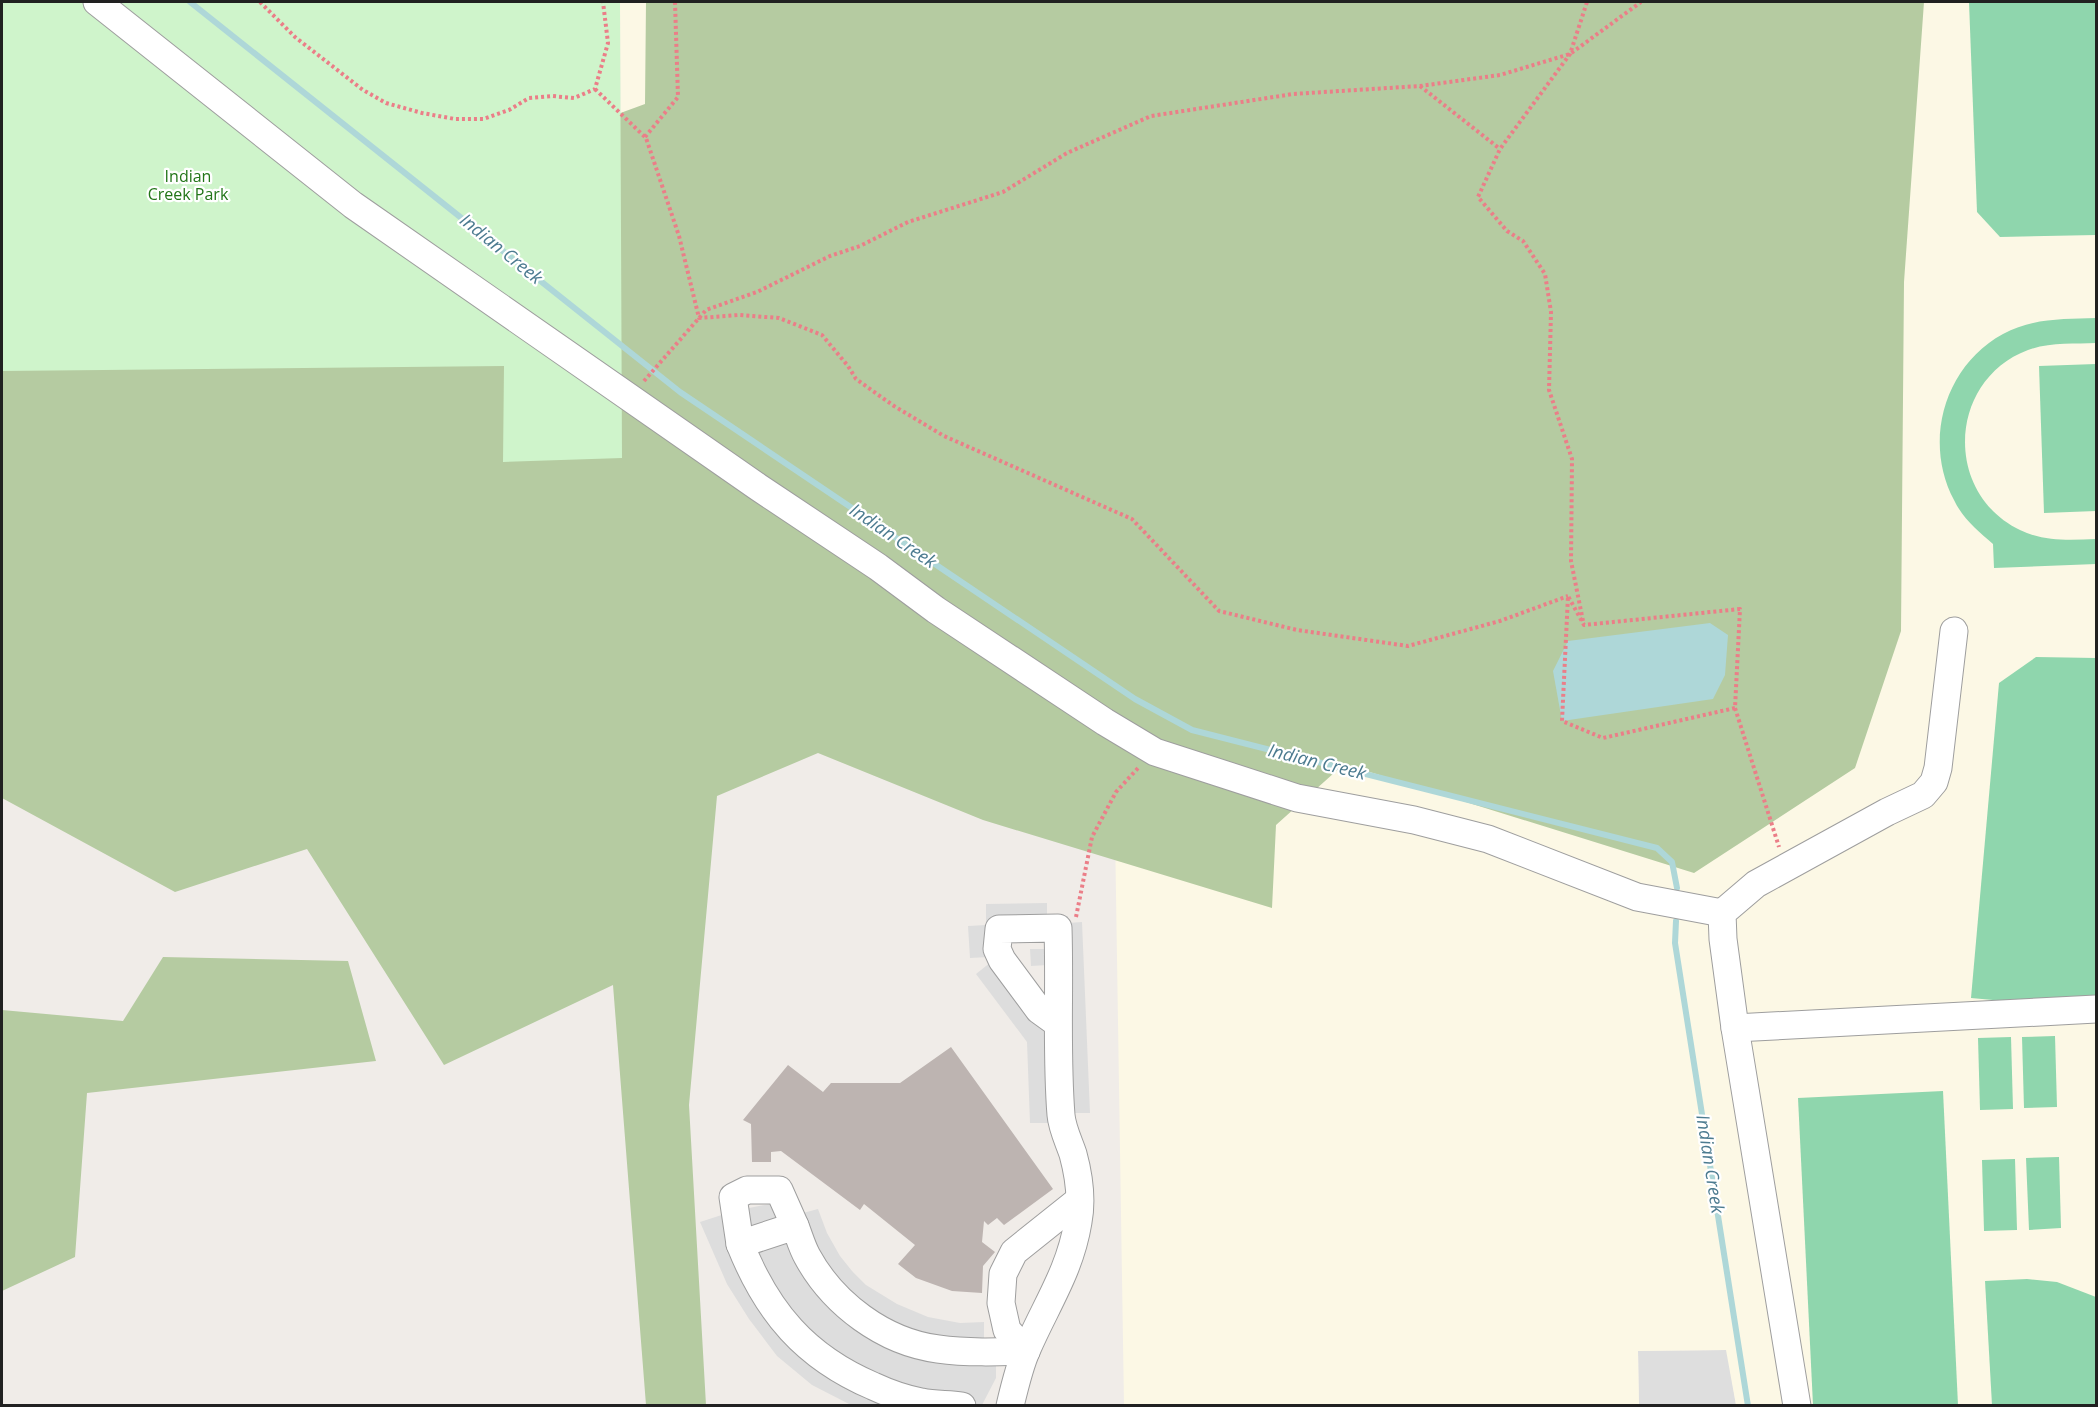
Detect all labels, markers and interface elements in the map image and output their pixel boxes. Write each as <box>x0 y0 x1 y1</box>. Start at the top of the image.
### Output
park label: Indian Creek Park <box>148 165 229 205</box>
water label: Indian Creek <box>455 207 549 290</box>
water label: Indian Creek <box>845 497 943 574</box>
water label: Indian Creek <box>1266 737 1370 785</box>
water label: Indian Creek <box>1691 1113 1731 1216</box>

